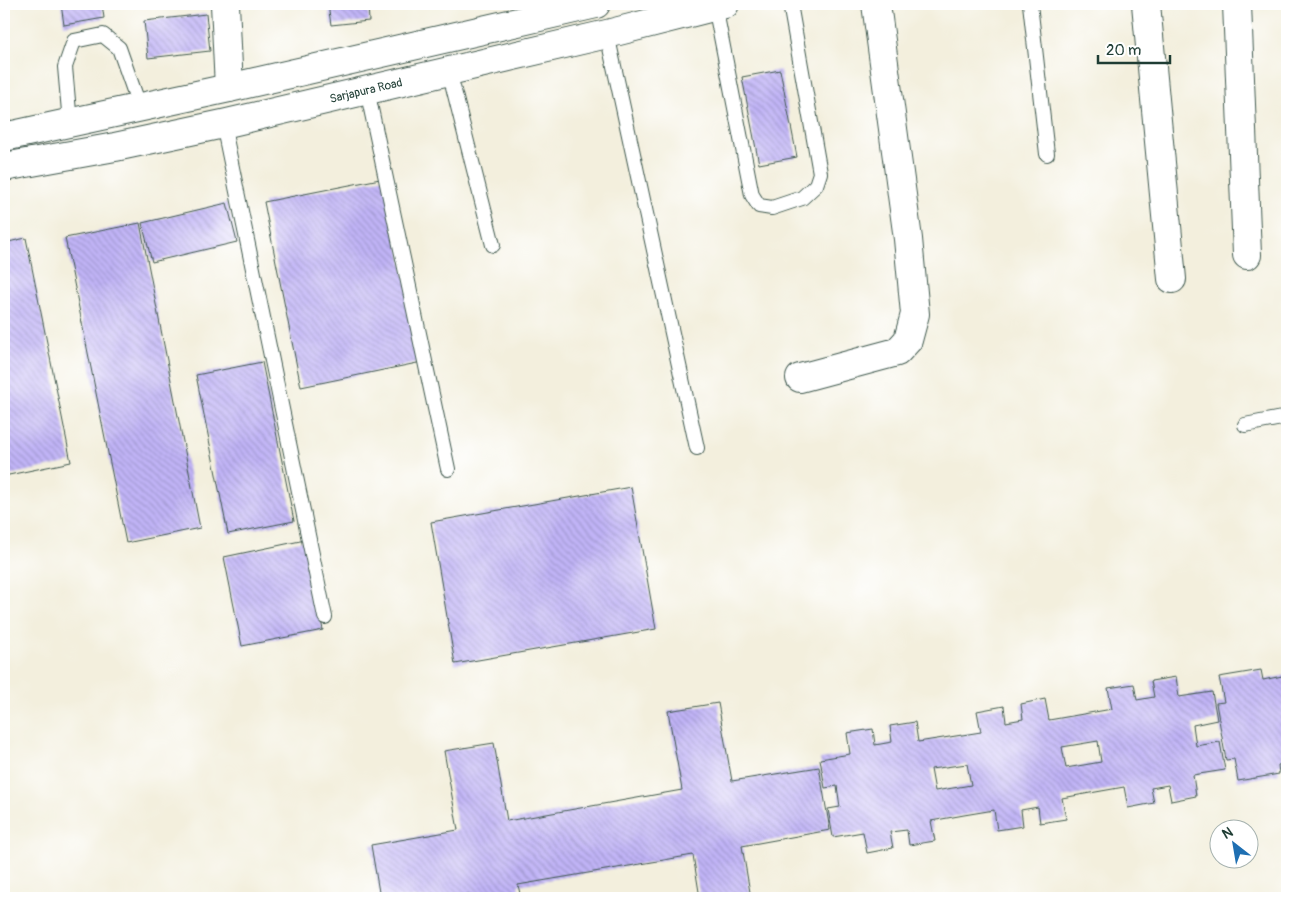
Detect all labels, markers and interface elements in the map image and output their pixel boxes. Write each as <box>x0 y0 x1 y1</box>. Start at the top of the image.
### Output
scale bar <box>1098 32 1171 64</box>
text: 20 m <box>1106 41 1141 60</box>
street label: Sarjapura Road <box>328 75 404 107</box>
north arrow <box>1208 820 1258 870</box>
text: N <box>1219 824 1236 843</box>

